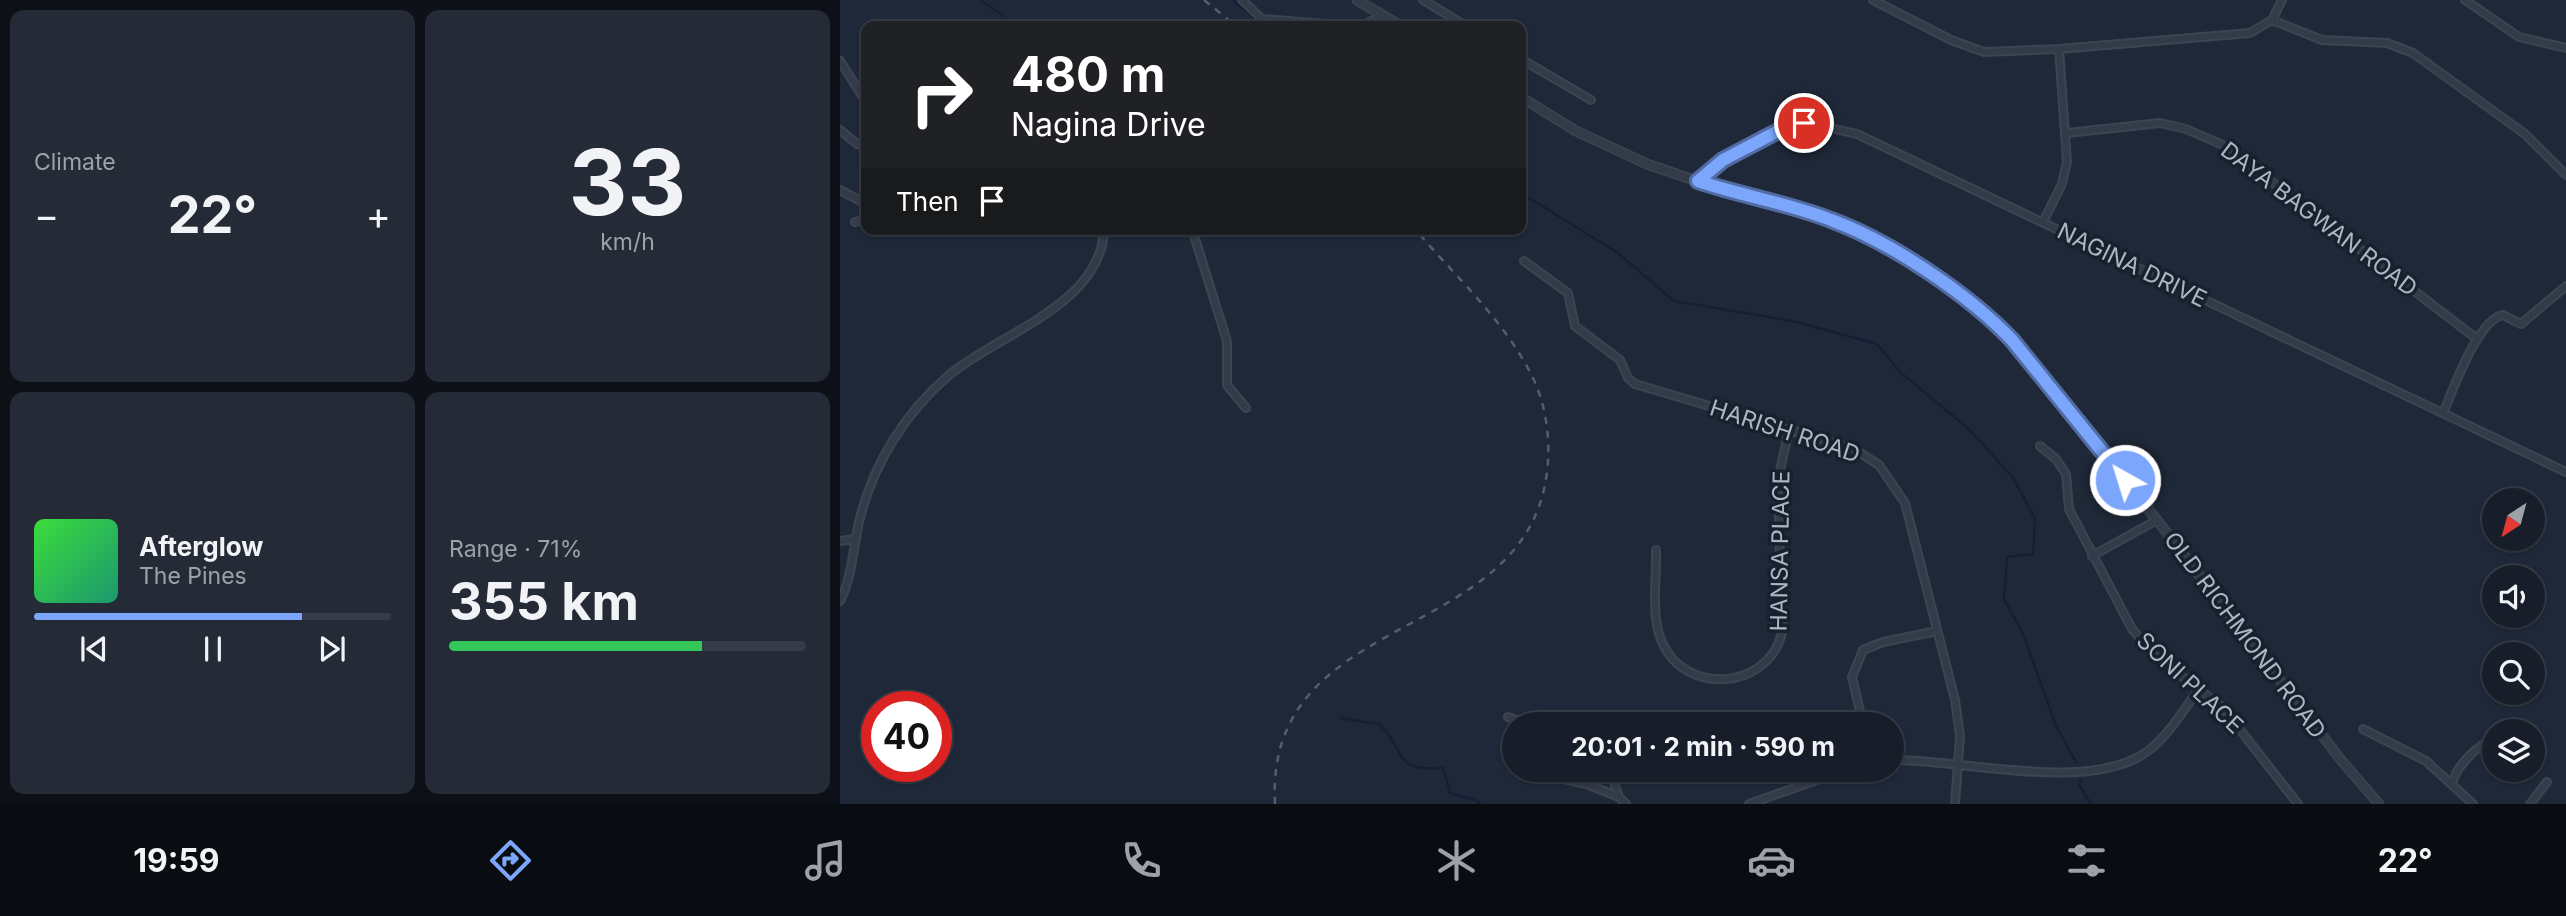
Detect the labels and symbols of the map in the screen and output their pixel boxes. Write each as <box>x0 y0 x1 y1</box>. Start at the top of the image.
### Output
pin <box>1774 93 1834 153</box>
street label: DAYA BAGWAN ROAD <box>2215 136 2423 302</box>
street label: NAGINA DRIVE <box>2053 217 2211 313</box>
street label: HARISH ROAD <box>1706 394 1864 468</box>
position arrow <box>2088 443 2162 517</box>
street label: HANSA PLACE <box>1765 470 1795 632</box>
north arrow <box>2482 488 2544 551</box>
street label: OLD RICHMOND ROAD <box>2158 526 2332 744</box>
street label: SONI PLACE <box>2131 626 2249 740</box>
speed limit sign: 40 <box>861 691 952 782</box>

